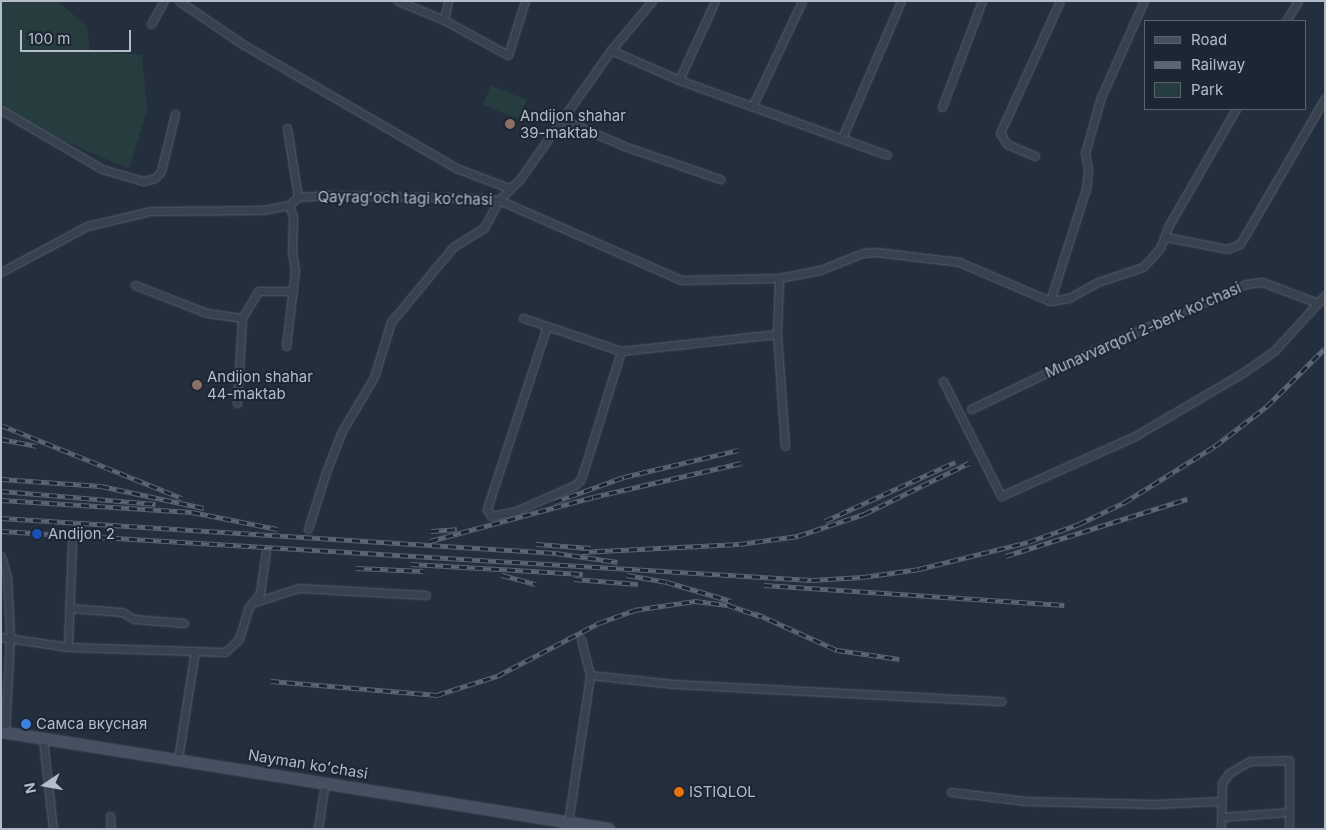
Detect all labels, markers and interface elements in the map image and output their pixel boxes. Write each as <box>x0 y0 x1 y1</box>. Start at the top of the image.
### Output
scale bar <box>22 20 134 52</box>
legend <box>1144 20 1306 110</box>
text: 100 m <box>28 29 70 48</box>
text: Road <box>1191 30 1227 49</box>
text: Railway <box>1191 55 1245 74</box>
text: Park <box>1191 80 1223 99</box>
place label: Andijon shahar 39-maktab <box>520 106 626 141</box>
marker: Andijon shahar 39-maktab <box>504 118 516 130</box>
street label: Qayragʻoch tagi koʻchasi <box>317 187 493 209</box>
street label: Munavvarqori 2-berk koʻchasi <box>1042 279 1244 381</box>
place label: Andijon shahar 44-maktab <box>207 367 313 402</box>
marker: Andijon shahar 44-maktab <box>191 379 203 391</box>
place label: Andijon 2 <box>48 525 115 543</box>
marker: Andijon 2 <box>30 527 44 541</box>
place label: Самса вкусная <box>36 715 147 733</box>
marker: Самса вкусная <box>20 718 32 730</box>
street label: Nayman koʻchasi <box>247 746 369 782</box>
north arrow <box>20 760 70 810</box>
text: N <box>20 781 39 795</box>
place label: ISTIQLOL <box>689 783 756 801</box>
marker: ISTIQLOL <box>673 786 685 798</box>

